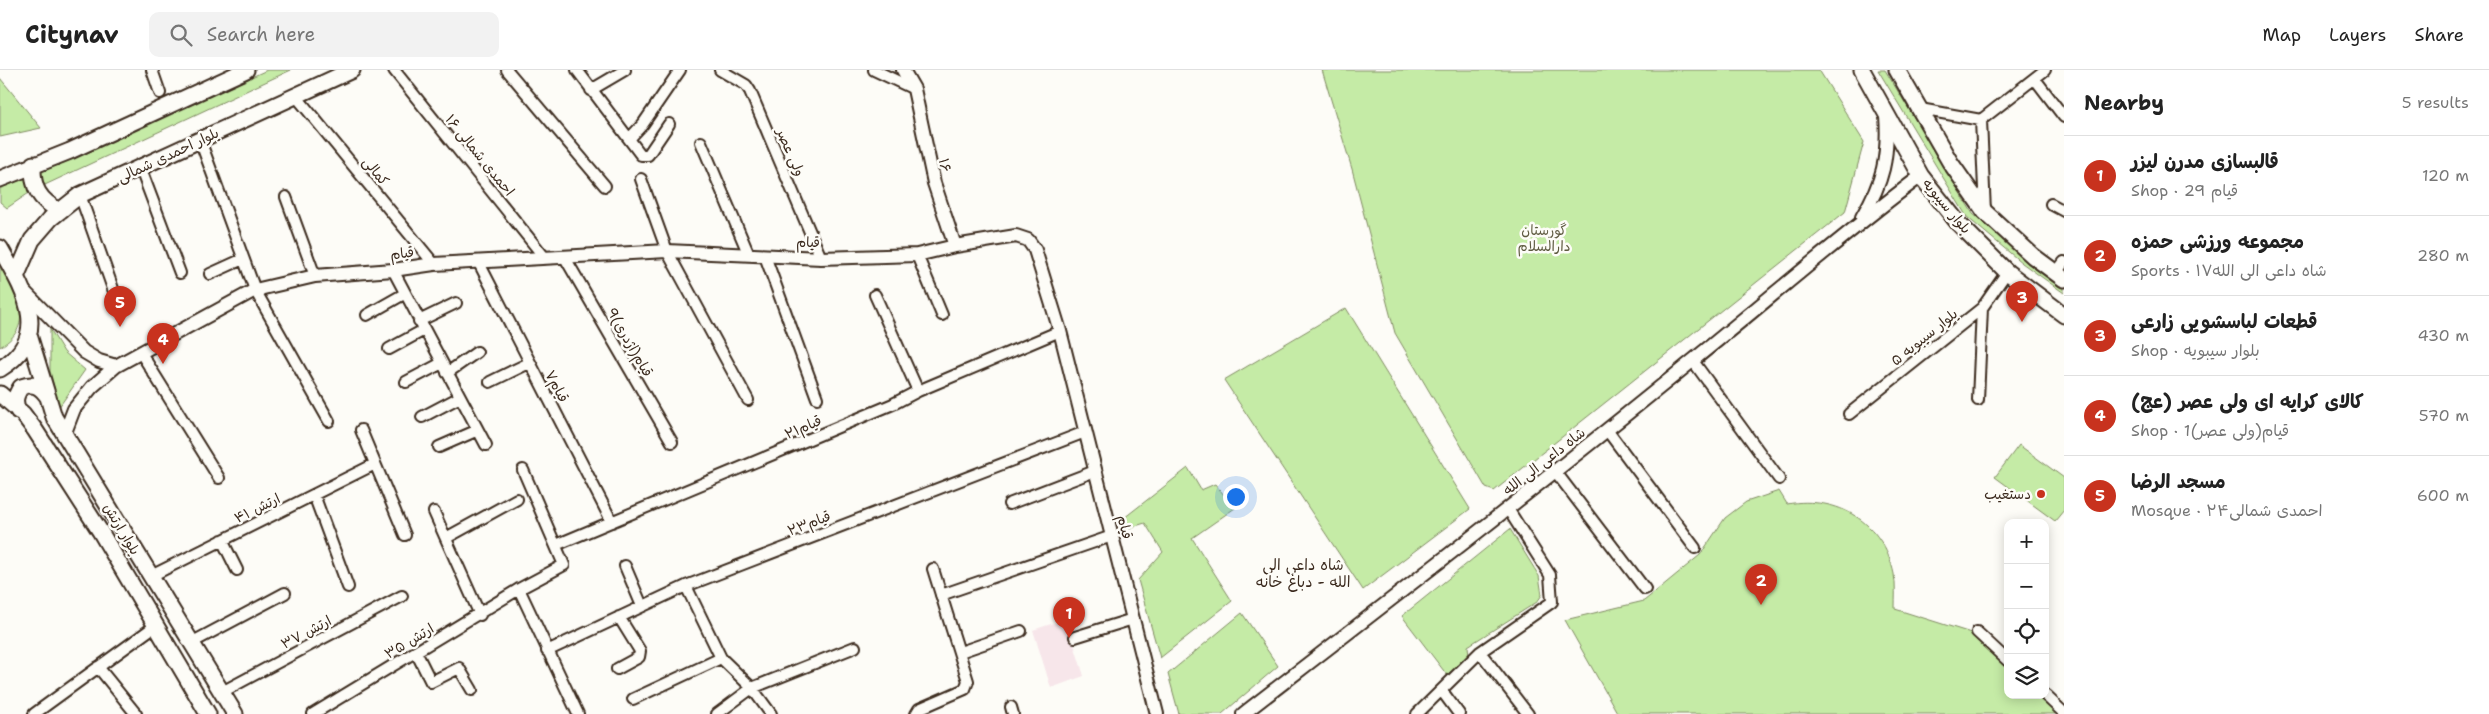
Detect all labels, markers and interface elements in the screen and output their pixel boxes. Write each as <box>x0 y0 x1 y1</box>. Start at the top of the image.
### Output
search box <box>149 12 499 57</box>
text: Citynav <box>25 19 119 51</box>
icon: search <box>167 21 195 49</box>
text: Search here <box>207 22 315 47</box>
text: Map <box>2263 23 2301 47</box>
text: Layers <box>2329 23 2386 47</box>
text: Share <box>2414 23 2464 47</box>
text: Nearby <box>2084 89 2164 117</box>
text: 5 results <box>2402 92 2469 113</box>
street label: احمدی شمالی ۱۶ <box>442 110 518 200</box>
street label: بلوار احمدی شمالی <box>114 124 222 186</box>
street label: ولی عصر <box>772 124 809 179</box>
text: قالبسازی مدرن لیزر <box>2131 149 2279 174</box>
street label: کمالی <box>359 153 393 189</box>
street label: ۱۶ <box>935 156 955 174</box>
text: 1 <box>2096 165 2104 186</box>
text: 120 m <box>2422 165 2469 186</box>
street label: بلوار سیبویه <box>1919 175 1975 237</box>
text: Shop · قیام 29 <box>2131 180 2238 201</box>
park label: گورستان دارالسلام <box>1518 221 1570 257</box>
text: مجموعه ورزشی حمزه <box>2131 229 2304 254</box>
street label: قیام <box>796 233 820 253</box>
street label: قیام <box>389 243 415 265</box>
text: 2 <box>2094 245 2106 266</box>
text: 280 m <box>2417 245 2469 266</box>
text: Sports · شاه داعی الی الله۱۷ <box>2131 260 2327 281</box>
pin: 3 <box>2006 281 2038 322</box>
pin: 5 <box>104 286 136 327</box>
street label: قیام(اژدری)9 <box>601 304 657 381</box>
street label: بلوار سیبویه ۵ <box>1887 305 1961 369</box>
text: قطعات لباسشویی زارعی <box>2131 309 2317 334</box>
pin: 4 <box>147 323 179 364</box>
text: 3 <box>2094 325 2106 346</box>
text: 430 m <box>2418 325 2469 346</box>
text: Shop · بلوار سیبویه <box>2131 340 2260 361</box>
street label: قیام۷ <box>539 367 573 406</box>
text: کالای کرایه ای ولی عصر (عج) <box>2131 389 2364 414</box>
text: 4 <box>2094 405 2106 426</box>
text: 570 m <box>2419 405 2469 426</box>
street label: قیام۲۱ <box>782 411 825 445</box>
text: Shop · قیام(ولی عصر)1 <box>2131 420 2289 441</box>
street label: شاه داعی الی الله <box>1499 423 1589 499</box>
text: مسجد الرضا <box>2131 469 2226 494</box>
your location <box>1223 484 1249 510</box>
place label: دستغیب <box>1984 485 2031 503</box>
text: 5 <box>2095 485 2105 506</box>
text: 600 m <box>2417 485 2469 506</box>
marker: دستغیب <box>2035 488 2047 500</box>
street label: ارتش ۴۱ <box>231 489 283 527</box>
street label: بلوار ارتش <box>100 500 144 558</box>
text: Mosque · احمدی شمالی۲۴ <box>2131 500 2323 521</box>
street label: قیام۲۳ <box>785 507 834 541</box>
street label: قیام <box>1111 513 1137 541</box>
map controls <box>2004 519 2049 699</box>
button: + <box>2004 519 2049 564</box>
district label: شاه داعی الی الله - دباغ خانه <box>1256 555 1350 592</box>
pin: 2 <box>1745 564 1777 605</box>
button: − <box>2004 564 2049 609</box>
pin: 1 <box>1053 597 1085 638</box>
button: locate <box>2004 609 2049 654</box>
street label: ارتش ۳۷ <box>278 611 334 653</box>
street label: ارتش ۳۵ <box>381 619 437 663</box>
button: layers <box>2004 654 2049 699</box>

